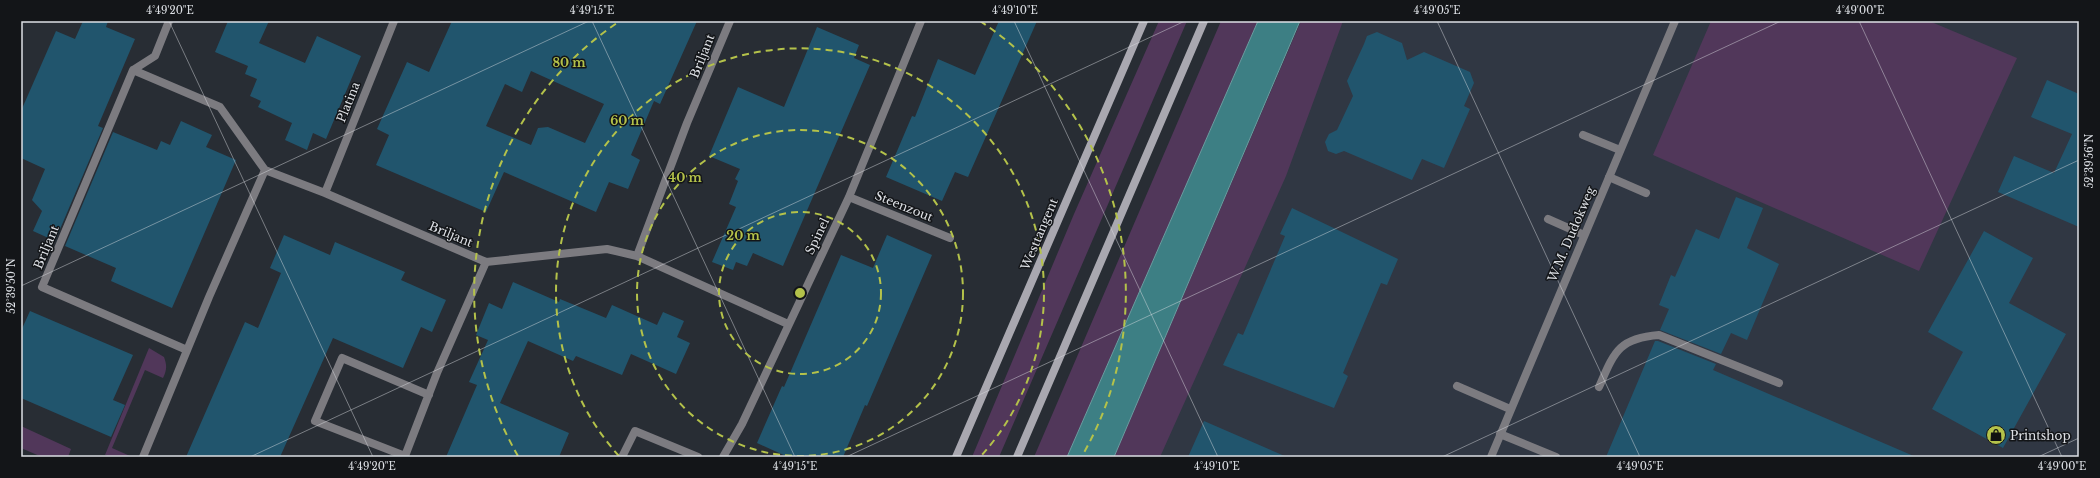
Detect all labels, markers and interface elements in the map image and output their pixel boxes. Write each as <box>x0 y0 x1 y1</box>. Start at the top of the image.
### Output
text: 4°49'20"E <box>146 4 194 17</box>
text: 4°49'15"E <box>570 4 614 17</box>
text: 4°49'10"E <box>992 4 1038 17</box>
text: 4°49'05"E <box>1414 4 1460 17</box>
text: 4°49'00"E <box>1836 4 1884 17</box>
street label: Briljant <box>686 31 718 80</box>
text: 80 m <box>552 55 586 70</box>
street label: Platina <box>333 79 363 124</box>
text: 60 m <box>610 113 645 128</box>
text: 52°39'56"N <box>2083 134 2096 188</box>
text: 40 m <box>668 170 702 185</box>
street label: W.M. Dudokweg <box>1544 183 1598 285</box>
street label: Steenzout <box>873 188 936 225</box>
street label: Westtangent <box>1017 196 1061 273</box>
street label: Spinel <box>802 215 832 257</box>
street label: Briljant <box>427 218 476 250</box>
street label: Briljant <box>30 222 62 271</box>
text: 20 m <box>726 228 760 243</box>
text: 52°39'50"N <box>5 258 18 314</box>
centre of rings <box>793 286 807 300</box>
shop icon: Printshop <box>1985 424 2007 446</box>
place label: Printshop <box>2010 428 2071 443</box>
text: 4°49'20"E <box>348 460 396 473</box>
text: 4°49'15"E <box>773 460 817 473</box>
text: 4°49'10"E <box>1194 460 1240 473</box>
text: 4°49'05"E <box>1617 460 1663 473</box>
text: 4°49'00"E <box>2038 460 2086 473</box>

